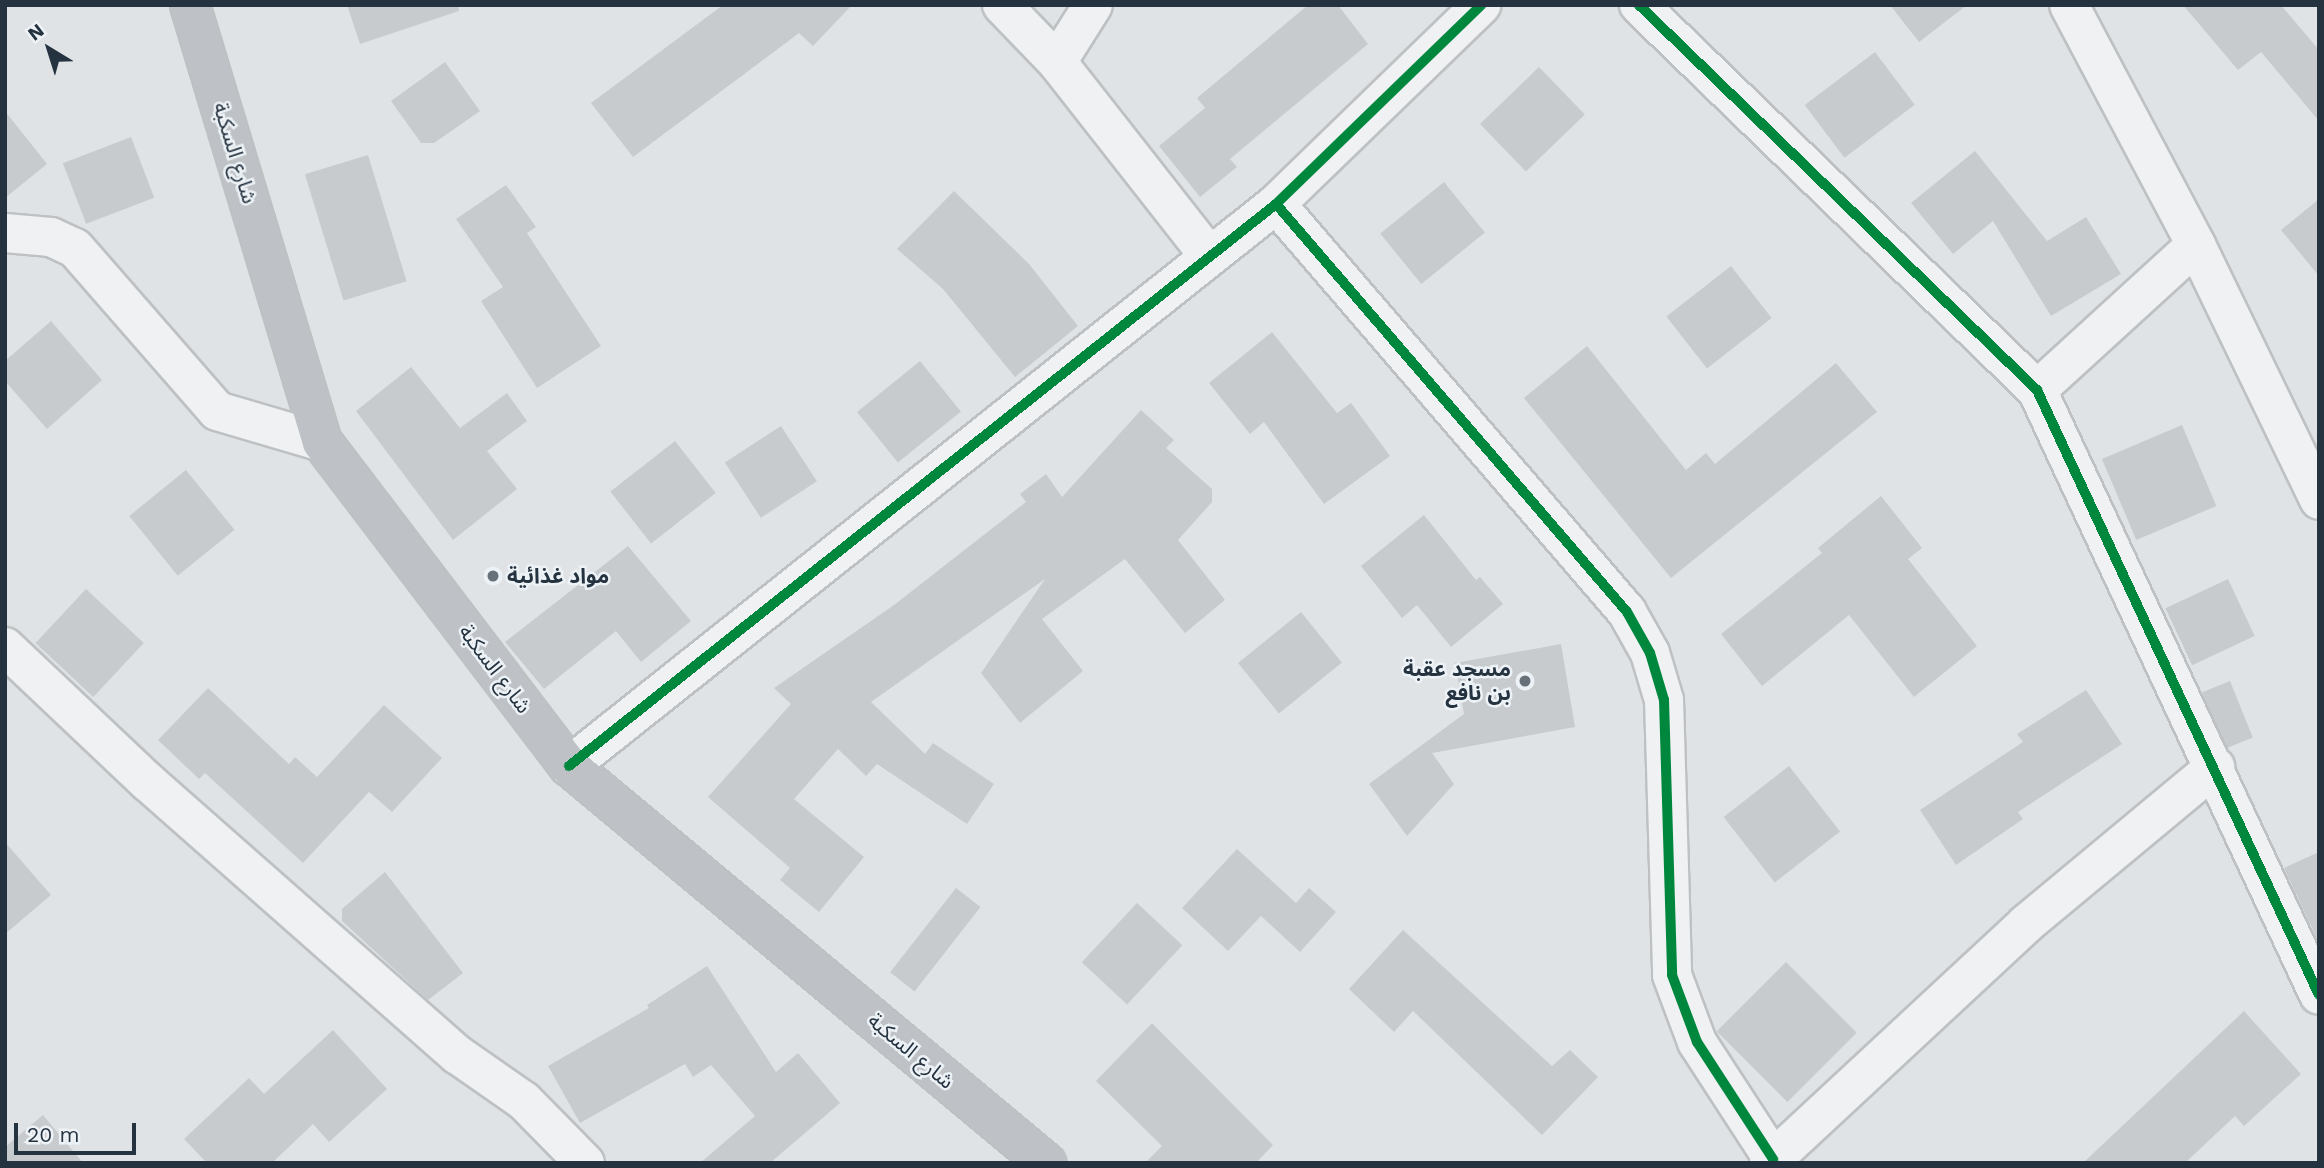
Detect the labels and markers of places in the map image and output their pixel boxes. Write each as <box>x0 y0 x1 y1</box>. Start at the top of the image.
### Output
place label: مواد غذائية <box>507 563 609 589</box>
marker: مواد غذائية <box>485 568 501 584</box>
place label: مسجد عقبة بن نافع <box>1403 656 1511 706</box>
marker: مسجد عقبة بن نافع <box>1517 673 1533 689</box>

